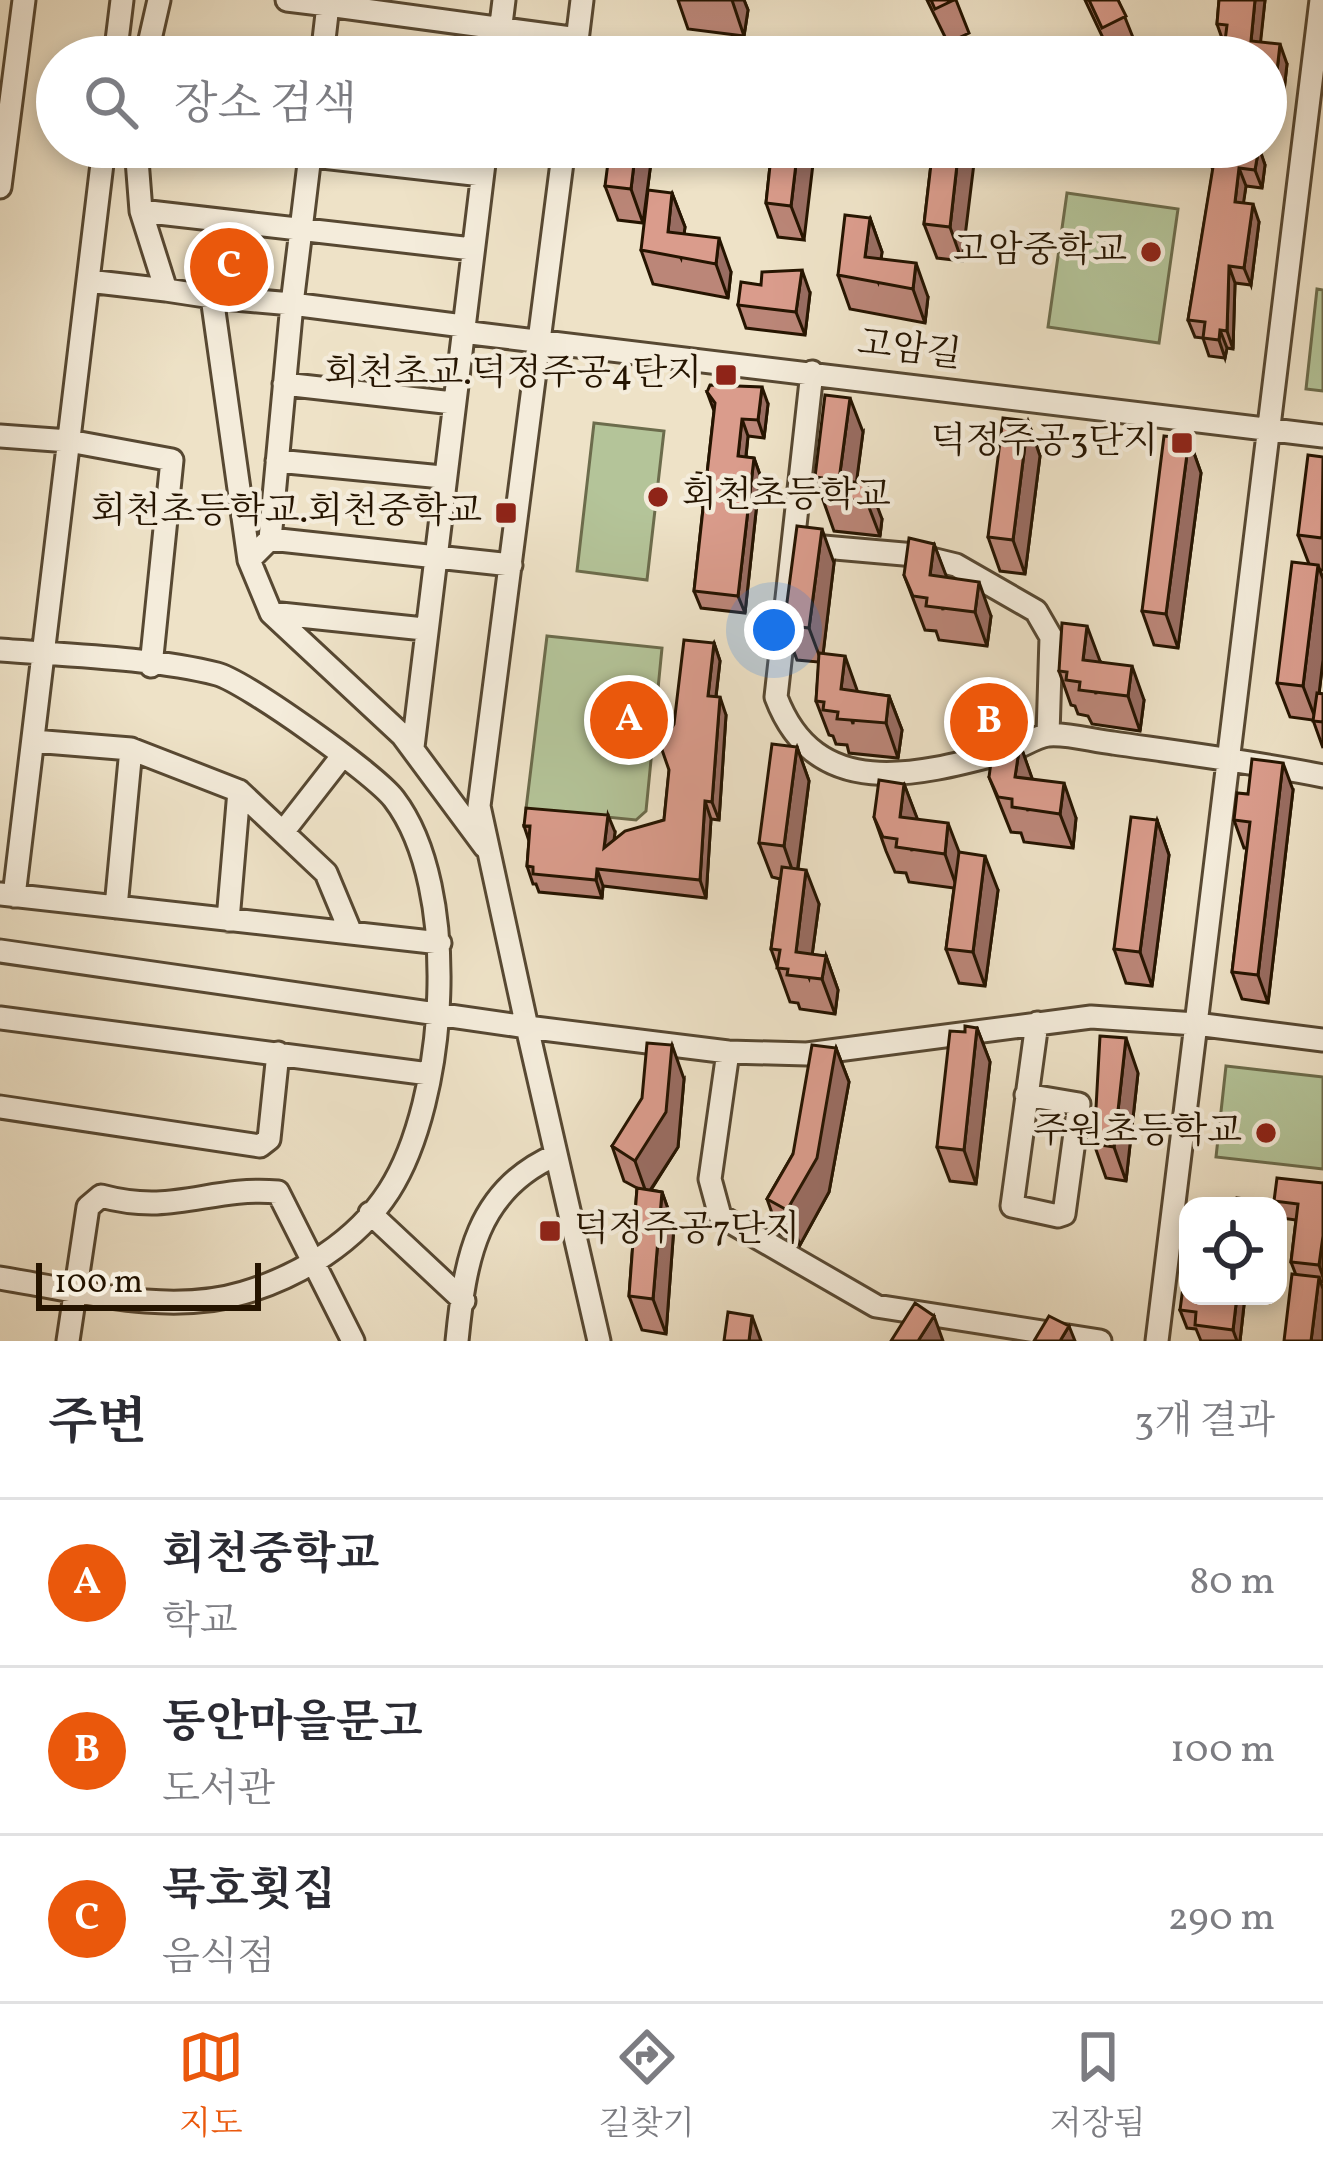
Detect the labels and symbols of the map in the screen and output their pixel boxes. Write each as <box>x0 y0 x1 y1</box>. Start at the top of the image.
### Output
pin: C <box>190 222 268 312</box>
place label: 고암중학교 <box>953 227 1127 277</box>
marker: 고암중학교 <box>1138 239 1164 265</box>
street label: 고암길 <box>854 320 964 382</box>
place label: 회천초교.덕정주공4단지 <box>324 350 702 400</box>
marker: 회천초교.덕정주공4단지 <box>713 362 739 388</box>
place label: 덕정주공3단지 <box>931 418 1158 468</box>
marker: 덕정주공3단지 <box>1169 430 1195 456</box>
place label: 회천초등학교 <box>682 472 891 522</box>
marker: 회천초등학교 <box>645 484 671 510</box>
place label: 회천초등학교.회천중학교 <box>91 488 482 538</box>
marker: 회천초등학교.회천중학교 <box>493 500 519 526</box>
your location <box>744 600 804 660</box>
pin: A <box>590 675 668 765</box>
pin: B <box>950 677 1028 767</box>
place label: 주원초등학교 <box>1033 1108 1242 1158</box>
marker: 주원초등학교 <box>1253 1120 1279 1146</box>
place label: 덕정주공7단지 <box>574 1206 800 1256</box>
marker: 덕정주공7단지 <box>537 1218 563 1244</box>
scale bar <box>36 1257 261 1310</box>

